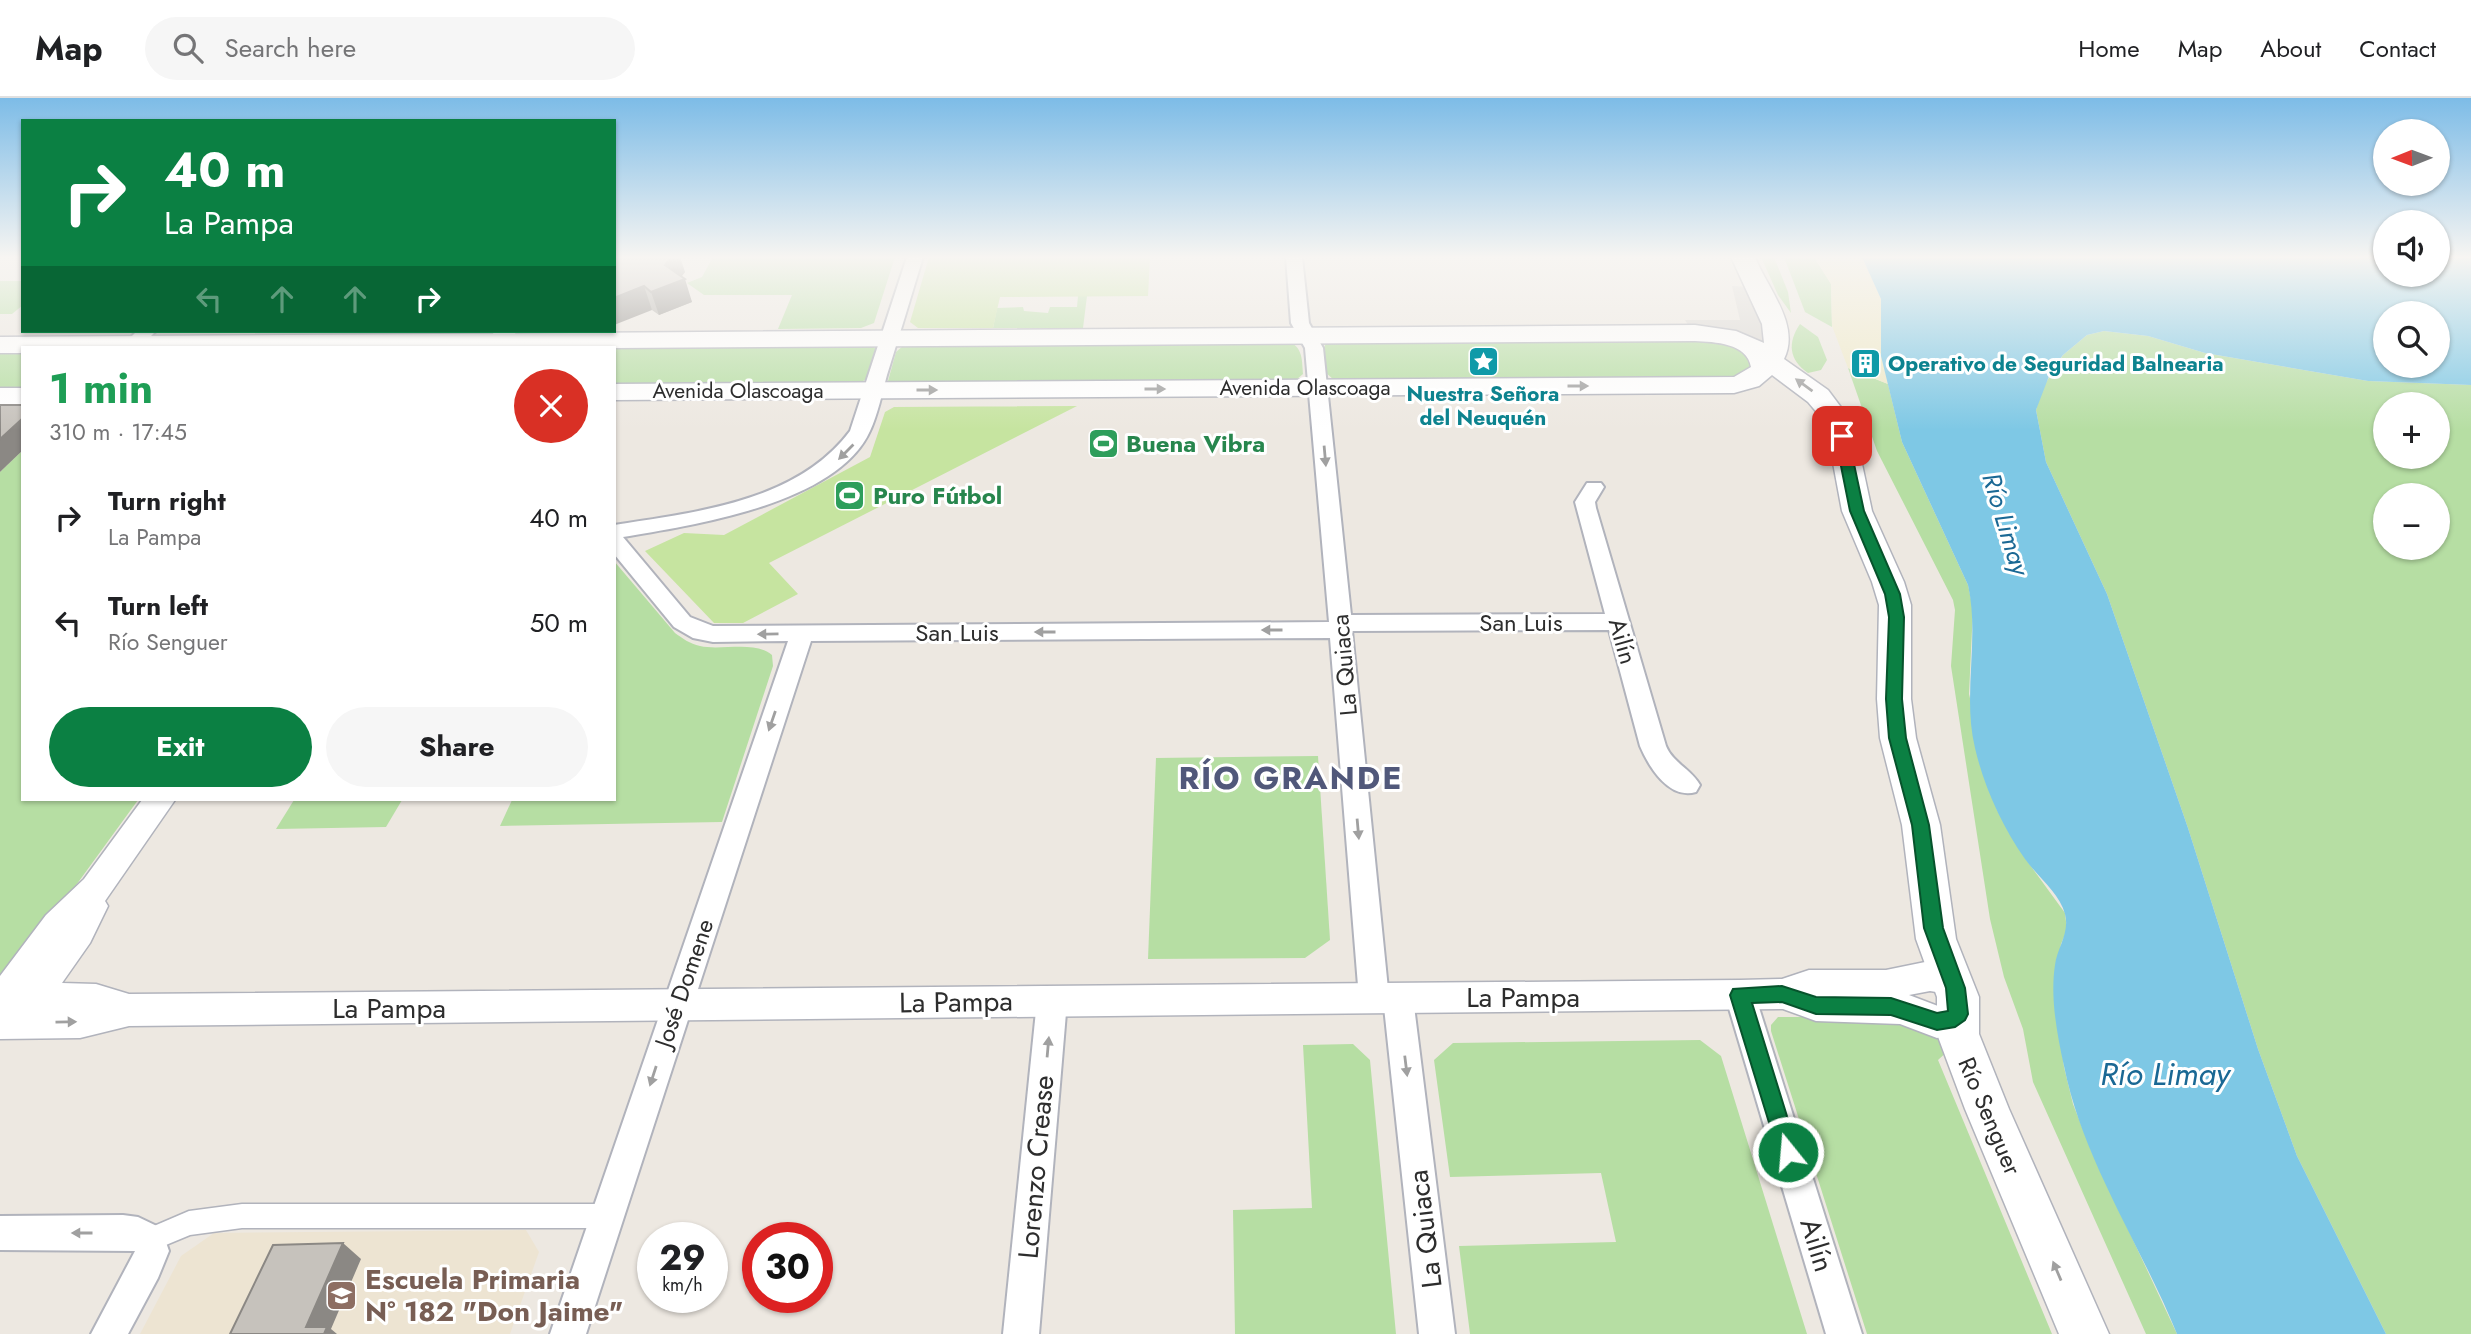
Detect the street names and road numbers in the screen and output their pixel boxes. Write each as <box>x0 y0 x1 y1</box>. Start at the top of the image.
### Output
street label: Avenida Olascoaga <box>1219 373 1391 403</box>
street label: Avenida Olascoaga <box>652 376 824 406</box>
street label: San Luis <box>1479 605 1563 640</box>
street label: La Quiaca <box>1322 613 1366 717</box>
street label: Ailín <box>1600 614 1646 668</box>
street label: San Luis <box>915 615 999 650</box>
street label: José Domene <box>645 914 722 1055</box>
street label: La Pampa <box>1466 977 1580 1018</box>
street label: La Pampa <box>899 981 1013 1023</box>
street label: La Pampa <box>332 988 446 1029</box>
street label: Río Senguer <box>1949 1052 2031 1181</box>
street label: Lorenzo Crease <box>1008 1073 1064 1261</box>
street label: La Quiaca <box>1397 1167 1453 1291</box>
street label: Ailín <box>1789 1213 1845 1277</box>

